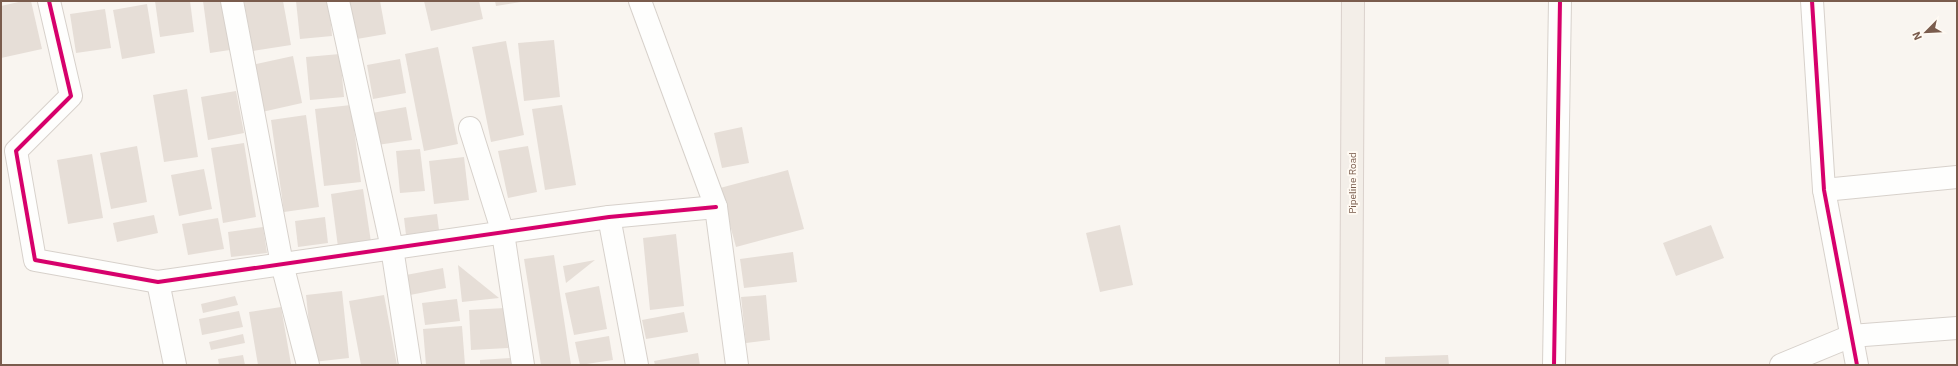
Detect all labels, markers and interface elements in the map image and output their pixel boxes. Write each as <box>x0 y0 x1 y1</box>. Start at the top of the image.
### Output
north arrow <box>1906 12 1946 52</box>
text: N <box>1909 30 1925 43</box>
street label: Pipeline Road <box>1346 152 1359 214</box>

